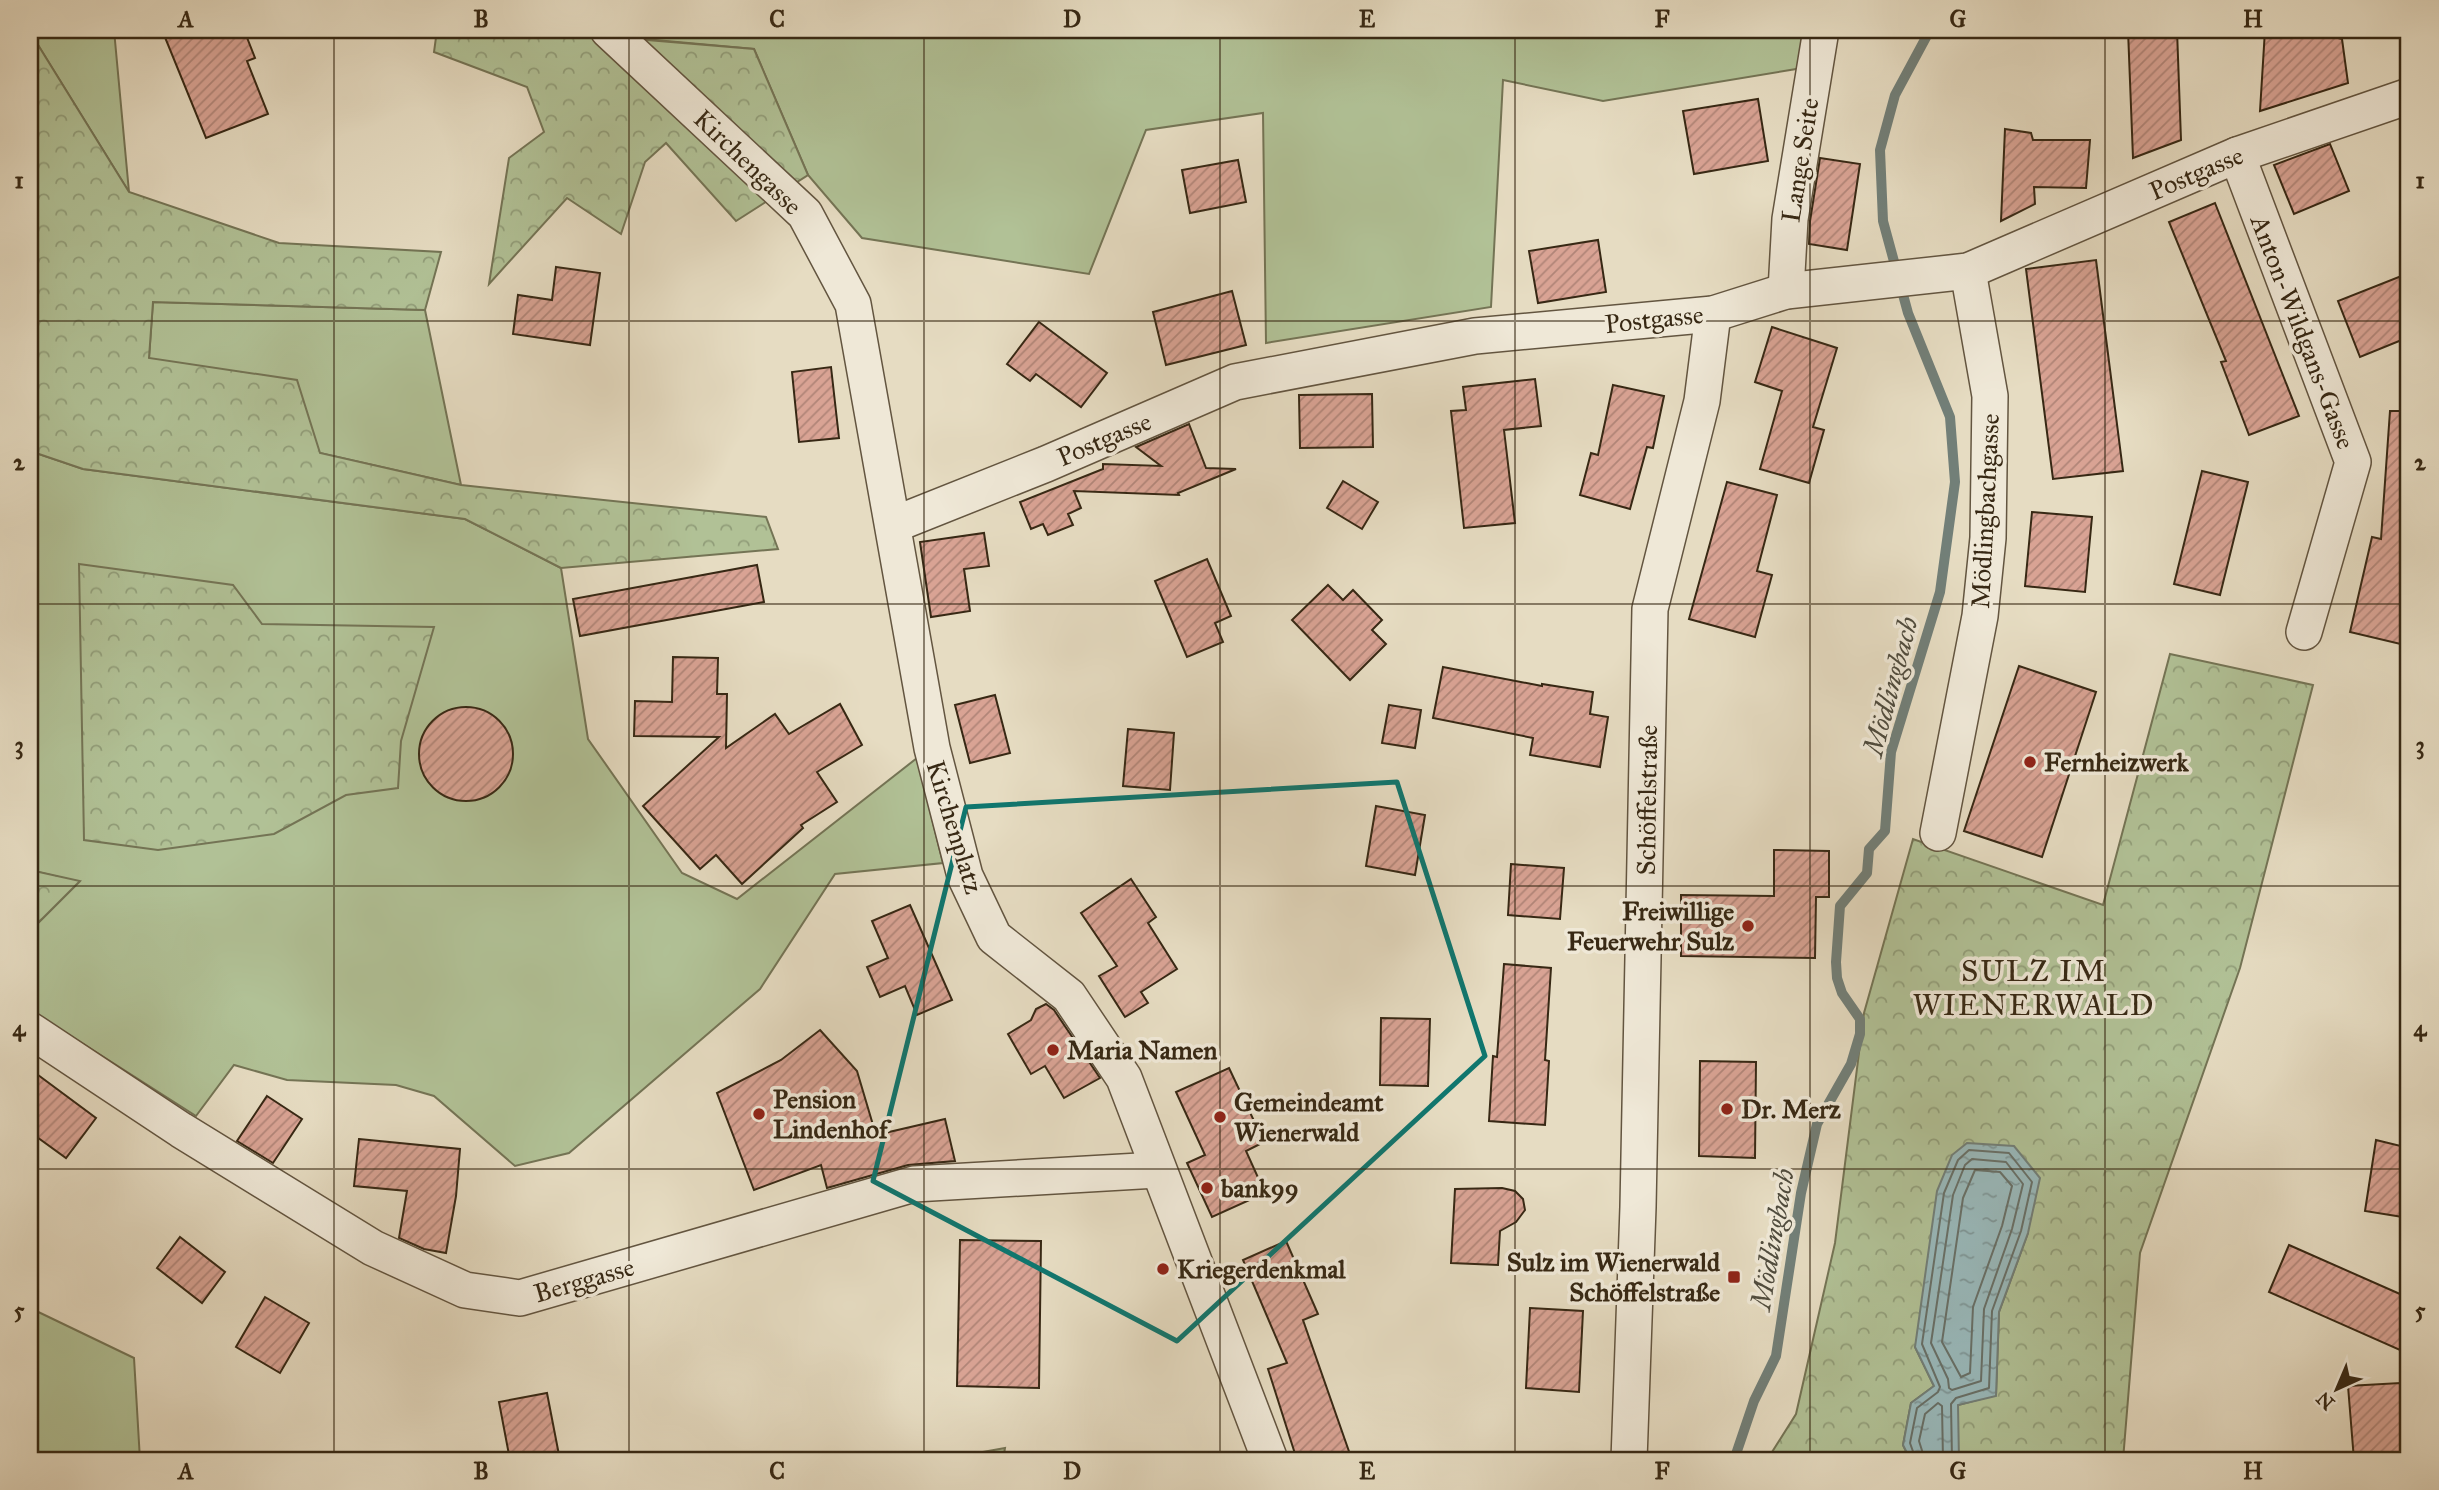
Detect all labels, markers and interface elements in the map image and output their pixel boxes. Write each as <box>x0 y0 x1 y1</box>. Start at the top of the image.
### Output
text: A <box>176 5 194 33</box>
text: B <box>473 5 489 33</box>
text: C <box>769 5 785 33</box>
text: D <box>1063 5 1081 33</box>
text: E <box>1359 5 1376 33</box>
text: F <box>1654 5 1670 33</box>
text: G <box>1950 5 1967 33</box>
text: H <box>2243 5 2263 33</box>
street label: Lange Seite <box>1774 95 1826 225</box>
street label: Kirchengasse <box>687 102 809 222</box>
street label: Postgasse <box>2144 139 2248 207</box>
text: 1 <box>14 166 24 194</box>
text: 1 <box>2415 166 2425 194</box>
street label: Anton-Wildgans-Gasse <box>2243 210 2362 453</box>
street label: Postgasse <box>1603 298 1705 340</box>
street label: Postgasse <box>1052 405 1156 473</box>
street label: Mödlingbachgasse <box>1964 413 2006 609</box>
text: 2 <box>13 448 25 476</box>
text: 2 <box>2414 448 2426 476</box>
water label: Mödlingbach <box>1854 612 1926 762</box>
street label: Schöffelstraße <box>1630 724 1664 876</box>
text: 3 <box>14 731 24 760</box>
text: 3 <box>2415 731 2425 760</box>
place label: Fernheizwerk <box>2044 746 2190 778</box>
marker: Fernheizwerk <box>2022 754 2038 770</box>
street label: Kirchenplatz <box>920 757 990 897</box>
place label: Freiwillige Feuerwehr Sulz <box>1567 895 1734 957</box>
marker: Freiwillige Feuerwehr Sulz <box>1740 918 1756 934</box>
district label: SULZ IM WIENERWALD <box>1913 953 2155 1023</box>
text: 4 <box>13 1014 27 1042</box>
text: 4 <box>2414 1014 2428 1042</box>
place label: Maria Namen <box>1067 1034 1217 1066</box>
marker: Maria Namen <box>1045 1042 1061 1058</box>
place label: Pension Lindenhof <box>773 1083 892 1145</box>
place label: Gemeindeamt Wienerwald <box>1234 1086 1384 1148</box>
place label: Dr. Merz <box>1741 1093 1841 1125</box>
marker: Dr. Merz <box>1719 1101 1735 1117</box>
marker: Pension Lindenhof <box>751 1106 767 1122</box>
marker: Gemeindeamt Wienerwald <box>1212 1109 1228 1125</box>
water label: Mödlingbach <box>1742 1166 1802 1315</box>
place label: bank99 <box>1220 1172 1299 1204</box>
marker: bank99 <box>1199 1180 1215 1196</box>
place label: Sulz im Wienerwald Schöffelstraße <box>1507 1246 1721 1308</box>
street label: Berggasse <box>530 1250 638 1310</box>
place label: Kriegerdenkmal <box>1177 1253 1346 1286</box>
marker: Kriegerdenkmal <box>1155 1261 1171 1277</box>
marker: Sulz im Wienerwald Schöffelstraße <box>1726 1269 1742 1285</box>
text: 5 <box>14 1296 25 1324</box>
text: 5 <box>2415 1296 2426 1324</box>
north arrow <box>2302 1354 2372 1424</box>
text: N <box>2312 1387 2339 1415</box>
text: A <box>176 1457 194 1485</box>
text: B <box>473 1457 489 1485</box>
text: C <box>769 1457 785 1485</box>
text: D <box>1063 1457 1081 1485</box>
text: E <box>1359 1457 1376 1485</box>
text: F <box>1654 1457 1670 1485</box>
text: G <box>1950 1457 1967 1485</box>
text: H <box>2243 1457 2263 1485</box>

